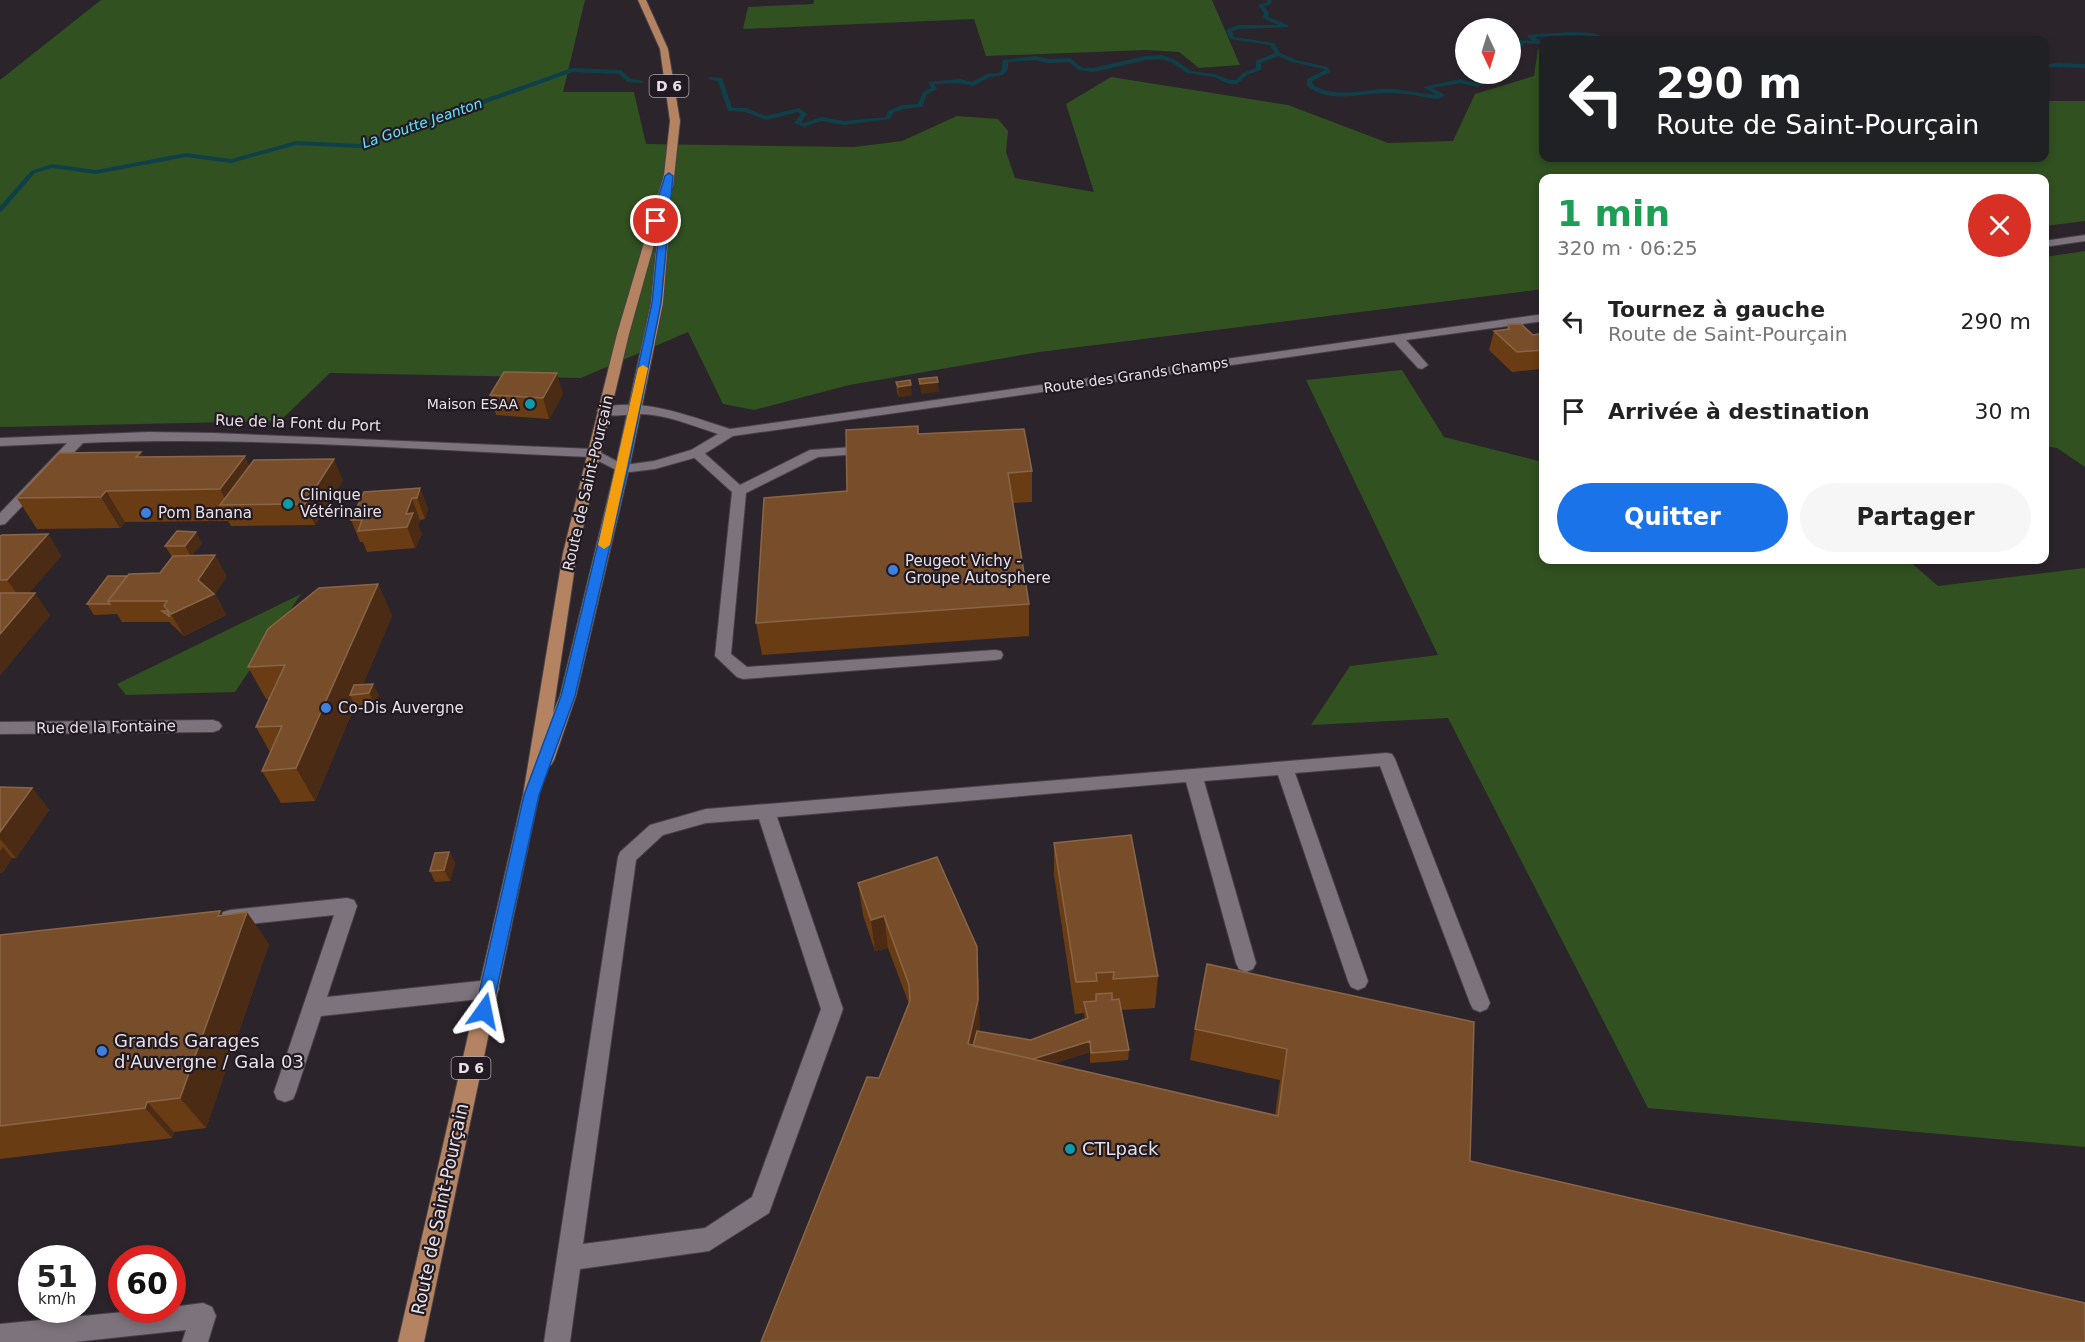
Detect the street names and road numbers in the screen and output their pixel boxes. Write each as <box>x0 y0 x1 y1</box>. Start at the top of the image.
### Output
road number: D 6 <box>650 75 688 97</box>
street label: Route des Grands Champs <box>1043 354 1229 396</box>
street label: Route de Saint-Pourçain <box>559 393 617 573</box>
street label: Rue de la Font du Port <box>215 411 381 435</box>
street label: Rue de la Fontaine <box>36 717 176 737</box>
road number: D 6 <box>452 1057 490 1079</box>
street label: Route de Saint-Pourçain <box>407 1101 472 1317</box>

